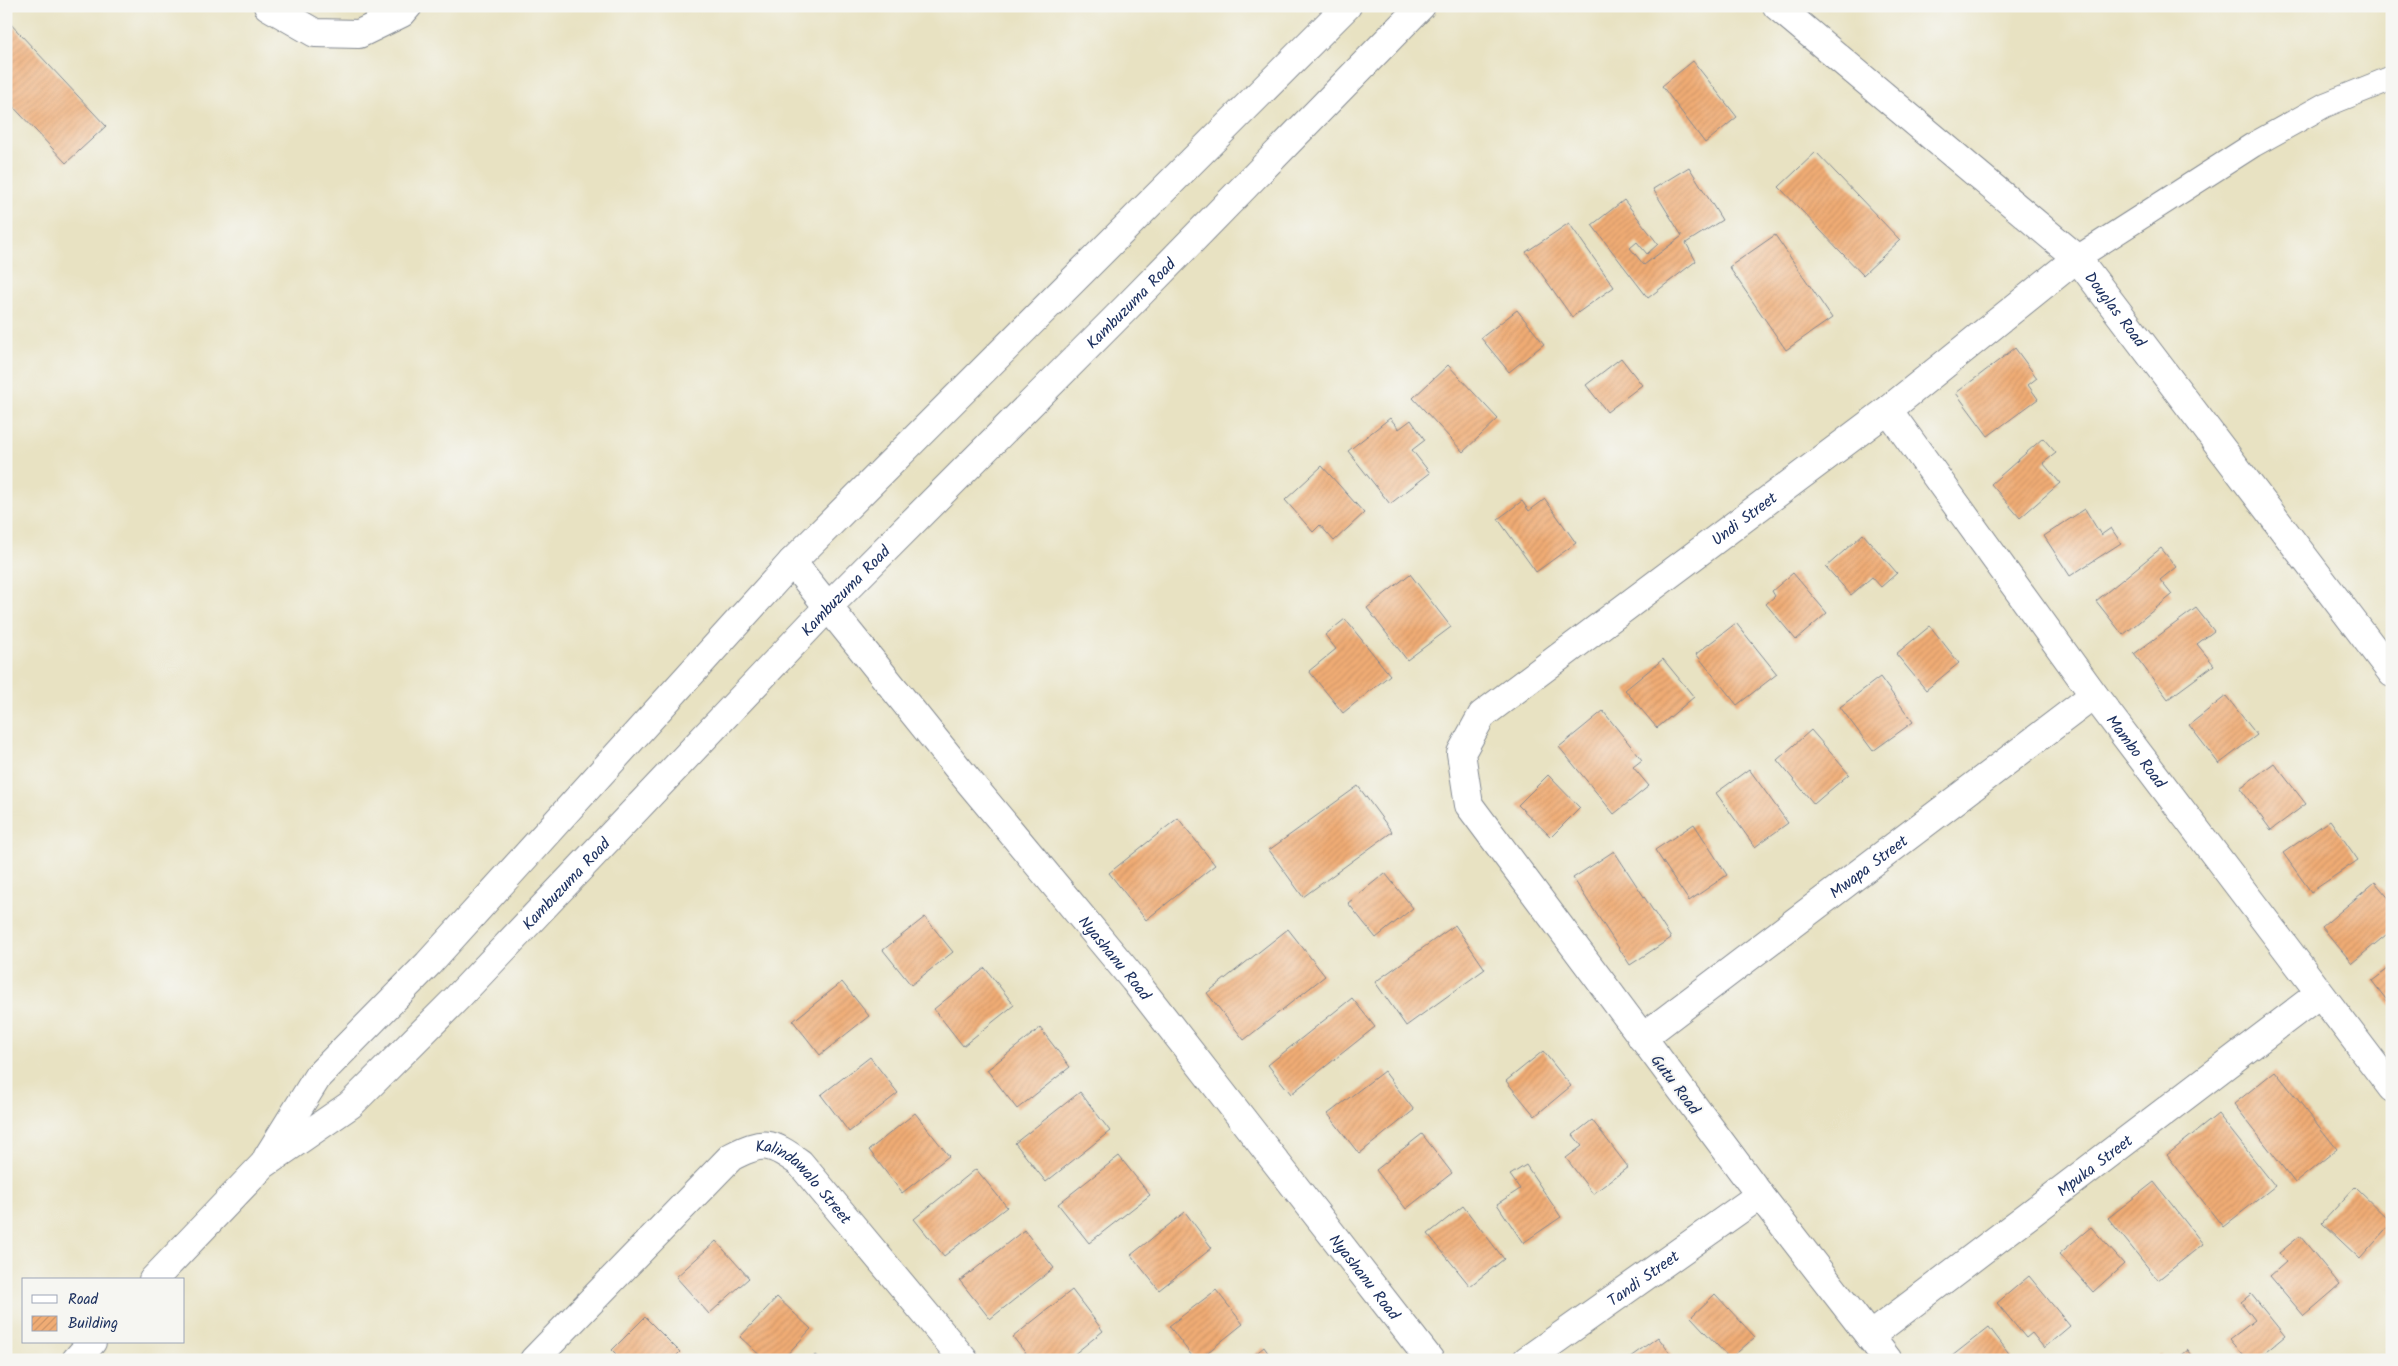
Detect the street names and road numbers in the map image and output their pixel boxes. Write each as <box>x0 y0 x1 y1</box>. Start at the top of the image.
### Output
street label: Kambuzuma Road <box>1081 252 1183 355</box>
street label: Douglas Road <box>2078 267 2152 354</box>
street label: Undi Street <box>1707 486 1784 553</box>
street label: Kambuzuma Road <box>795 539 898 643</box>
street label: Mambo Road <box>2099 710 2172 795</box>
street label: Mwapa Street <box>1824 829 1914 906</box>
street label: Kambuzuma Road <box>517 832 618 936</box>
street label: Nyashanu Road <box>1072 911 1157 1007</box>
street label: Gutu Road <box>1644 1049 1706 1121</box>
street label: Mpuka Street <box>2052 1129 2139 1204</box>
street label: Kalindawalo Street <box>754 1134 858 1231</box>
street label: Nyashanu Road <box>1322 1229 1406 1327</box>
street label: Tandi Street <box>1602 1244 1686 1313</box>

